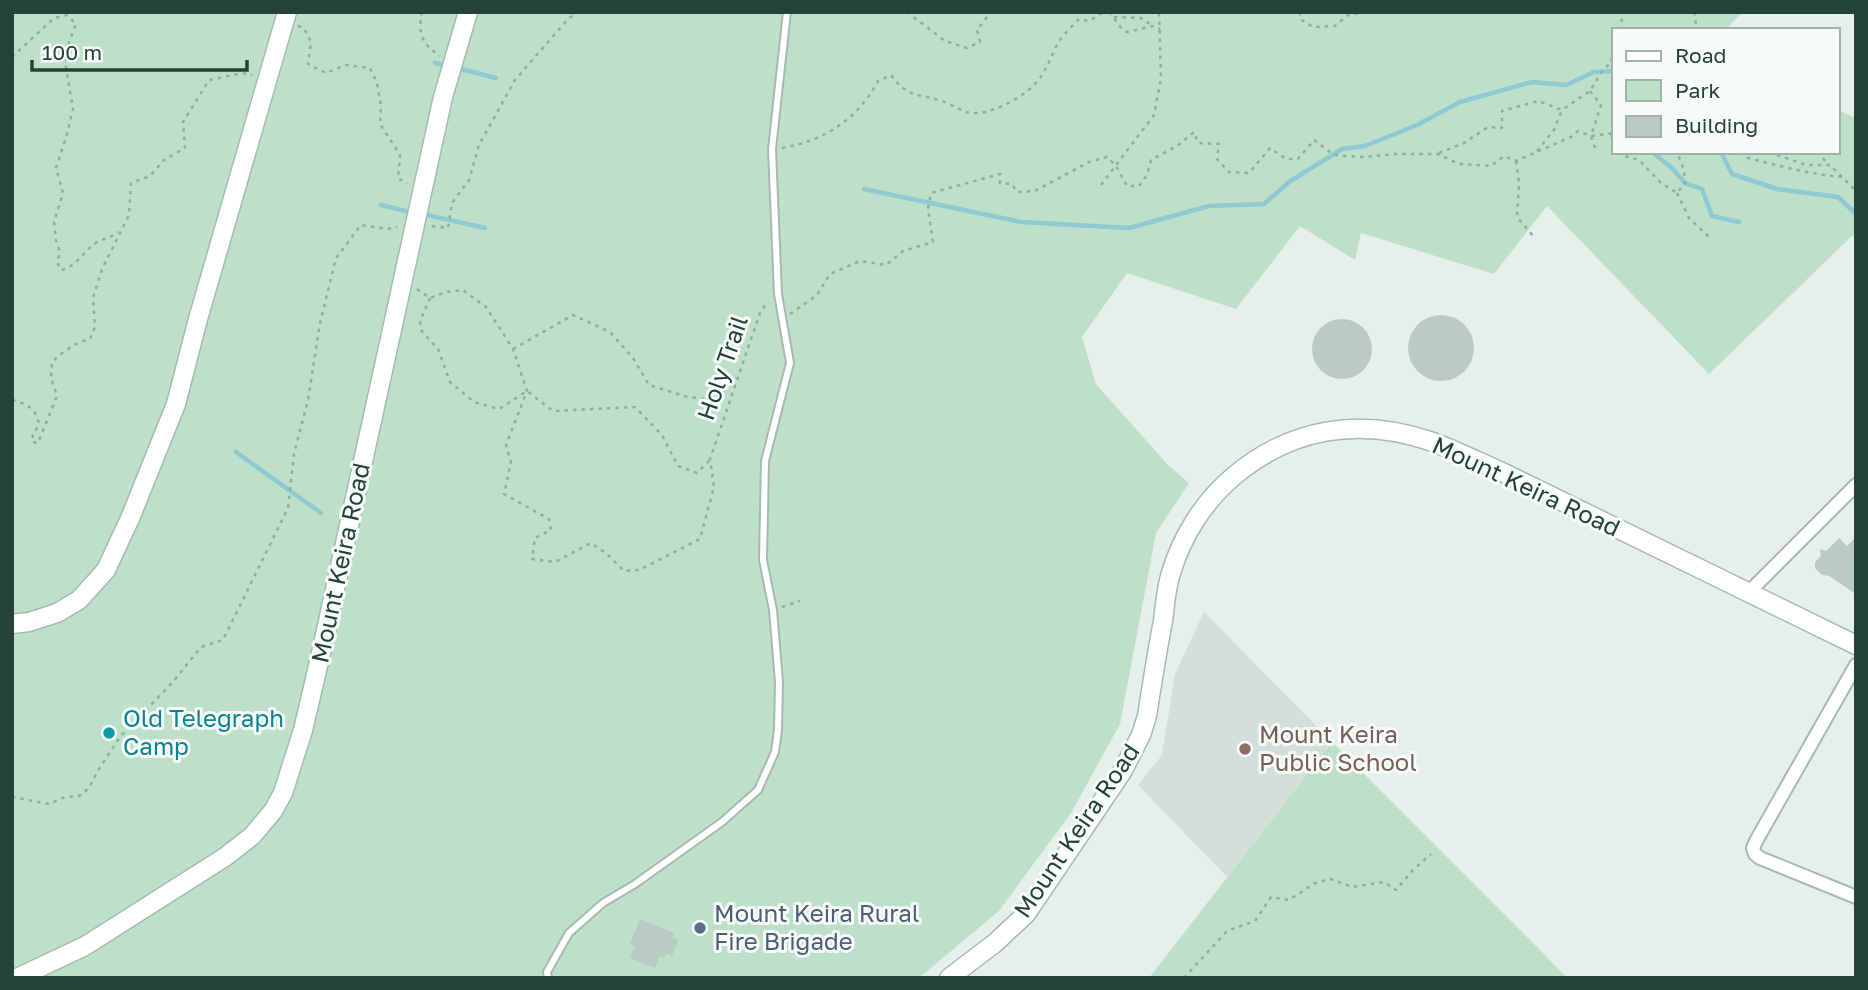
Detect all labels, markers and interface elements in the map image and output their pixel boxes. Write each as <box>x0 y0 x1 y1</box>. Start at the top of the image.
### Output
scale bar <box>32 28 247 72</box>
legend <box>1612 28 1840 154</box>
text: 100 m <box>42 39 102 65</box>
text: Road <box>1675 42 1726 68</box>
text: Park <box>1675 77 1721 103</box>
text: Building <box>1675 112 1758 138</box>
street label: Holy Trail <box>690 311 753 424</box>
street label: Mount Keira Road <box>1428 429 1625 542</box>
street label: Mount Keira Road <box>304 460 375 665</box>
place label: Old Telegraph Camp <box>123 703 284 760</box>
place label: Mount Keira Public School <box>1259 719 1417 776</box>
marker: Old Telegraph Camp <box>101 725 117 741</box>
street label: Mount Keira Road <box>1007 738 1145 923</box>
marker: Mount Keira Public School <box>1237 741 1253 757</box>
place label: Mount Keira Rural Fire Brigade <box>714 898 920 955</box>
marker: Mount Keira Rural Fire Brigade <box>692 920 708 936</box>

